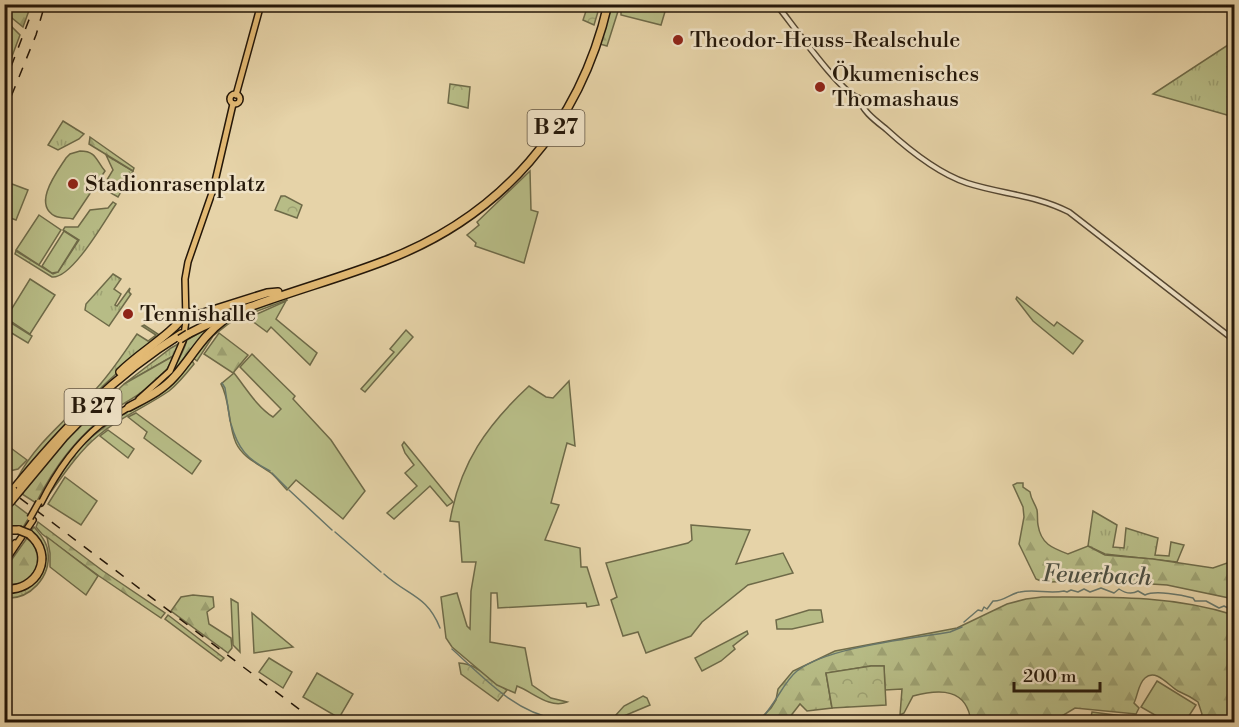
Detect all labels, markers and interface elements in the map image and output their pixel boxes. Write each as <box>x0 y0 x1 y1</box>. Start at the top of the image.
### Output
place label: Theodor-Heuss-Realschule <box>690 27 960 54</box>
marker: Theodor-Heuss-Realschule <box>671 33 685 47</box>
place label: Ökumenisches Thomashaus <box>832 60 979 113</box>
marker: Ökumenisches Thomashaus <box>813 80 827 94</box>
road number: B 27 <box>528 110 584 146</box>
place label: Stadionrasenplatz <box>85 171 265 198</box>
marker: Stadionrasenplatz <box>66 177 80 191</box>
place label: Tennishalle <box>140 301 256 328</box>
marker: Tennishalle <box>121 307 135 321</box>
road number: B 27 <box>64 389 122 425</box>
water label: Feuerbach <box>1042 559 1153 593</box>
scale bar <box>1014 655 1100 693</box>
text: 200 m <box>1023 665 1077 688</box>

